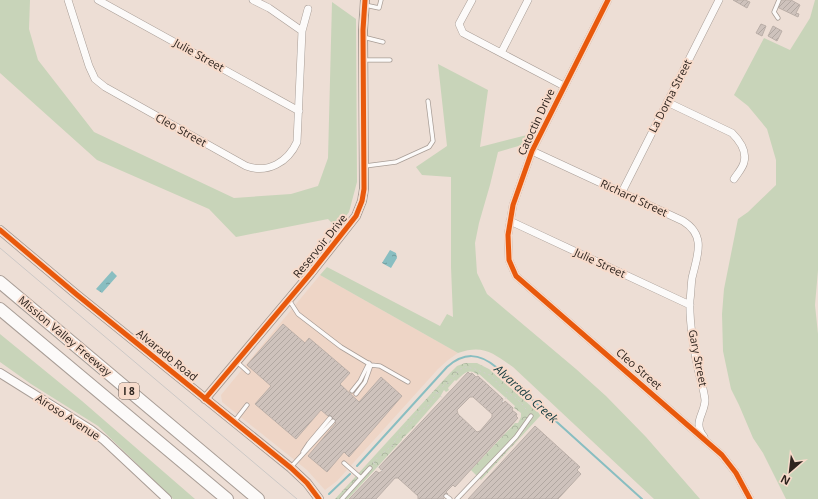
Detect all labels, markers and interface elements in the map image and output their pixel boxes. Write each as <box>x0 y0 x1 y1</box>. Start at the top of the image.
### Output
street label: Julie Street <box>171 34 227 74</box>
street label: La Dorna Street <box>645 57 694 135</box>
street label: Catoctin Drive <box>514 86 558 158</box>
street label: Cleo Street <box>153 109 209 150</box>
street label: Richard Street <box>598 175 670 220</box>
street label: Reservoir Drive <box>289 211 350 281</box>
street label: Julie Street <box>571 244 628 281</box>
street label: Mission Valley Freeway <box>15 292 116 379</box>
street label: Alvarado Road <box>134 325 201 384</box>
street label: Gary Street <box>686 328 711 388</box>
street label: Cleo Street <box>613 345 665 393</box>
water label: Alvarado Creek <box>490 360 563 427</box>
road number: I 8 <box>119 383 139 399</box>
street label: Airoso Avenue <box>33 390 103 443</box>
north arrow <box>770 451 810 491</box>
text: N <box>778 472 793 489</box>

